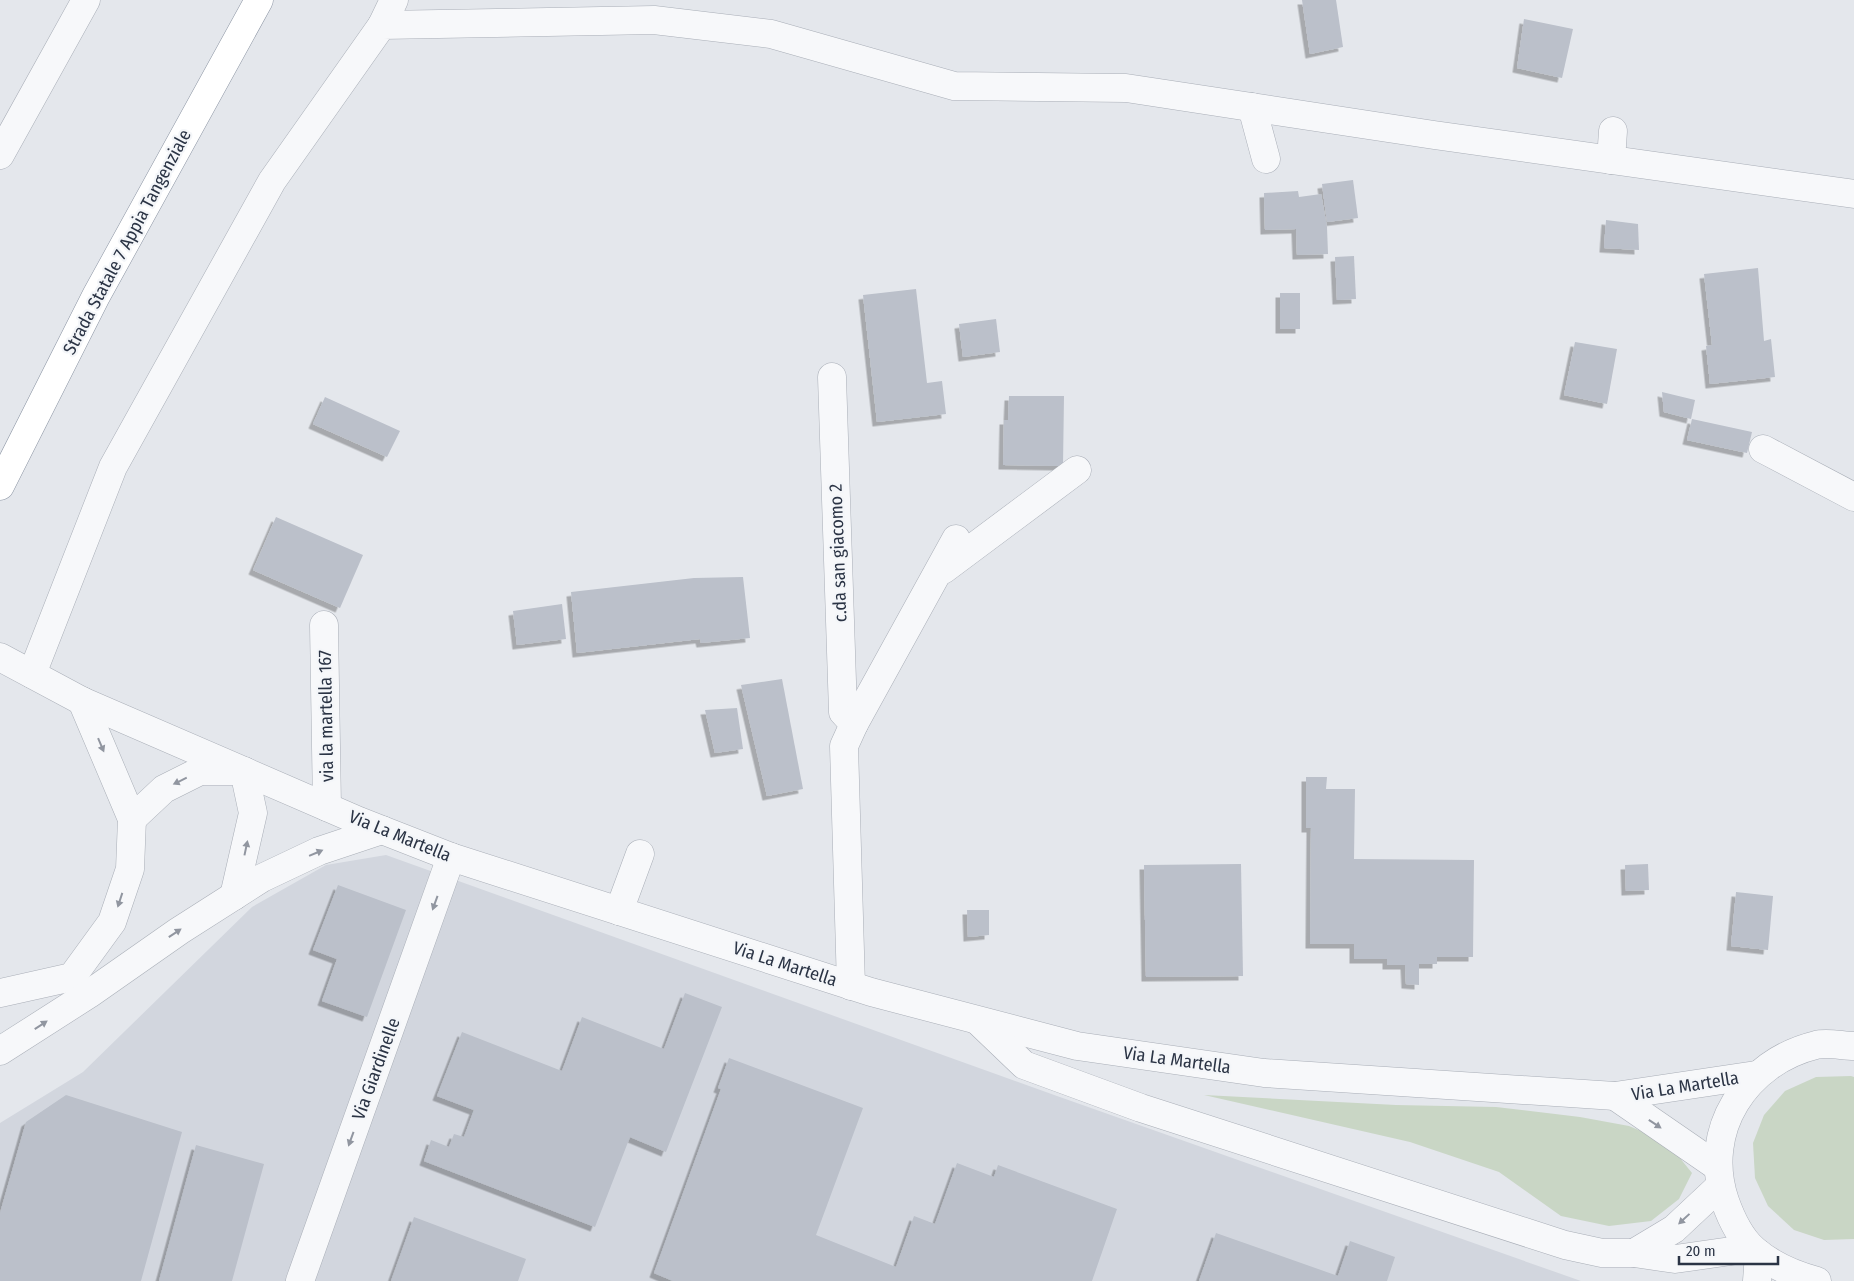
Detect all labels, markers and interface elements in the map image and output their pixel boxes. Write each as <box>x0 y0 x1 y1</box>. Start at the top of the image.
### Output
street label: Strada Statale 7 Appia Tangenziale <box>58 126 196 358</box>
street label: c.da san giacomo 2 <box>825 483 851 623</box>
street label: via la martella 167 <box>314 650 338 782</box>
one-way arrow <box>98 738 105 753</box>
one-way arrow <box>173 777 187 785</box>
street label: Via La Martella <box>346 806 454 867</box>
one-way arrow <box>242 841 250 856</box>
one-way arrow <box>309 849 323 857</box>
one-way arrow <box>115 893 123 908</box>
one-way arrow <box>431 896 439 911</box>
one-way arrow <box>168 929 182 938</box>
street label: Via La Martella <box>730 937 840 991</box>
street label: Via Giardinelle <box>347 1015 405 1123</box>
one-way arrow <box>34 1020 48 1030</box>
street label: Via La Martella <box>1122 1042 1232 1078</box>
street label: Via La Martella <box>1630 1067 1740 1105</box>
one-way arrow <box>1648 1119 1662 1129</box>
one-way arrow <box>347 1131 354 1146</box>
one-way arrow <box>1679 1213 1691 1225</box>
scale bar <box>1679 1234 1778 1266</box>
text: 20 m <box>1686 1242 1716 1260</box>

